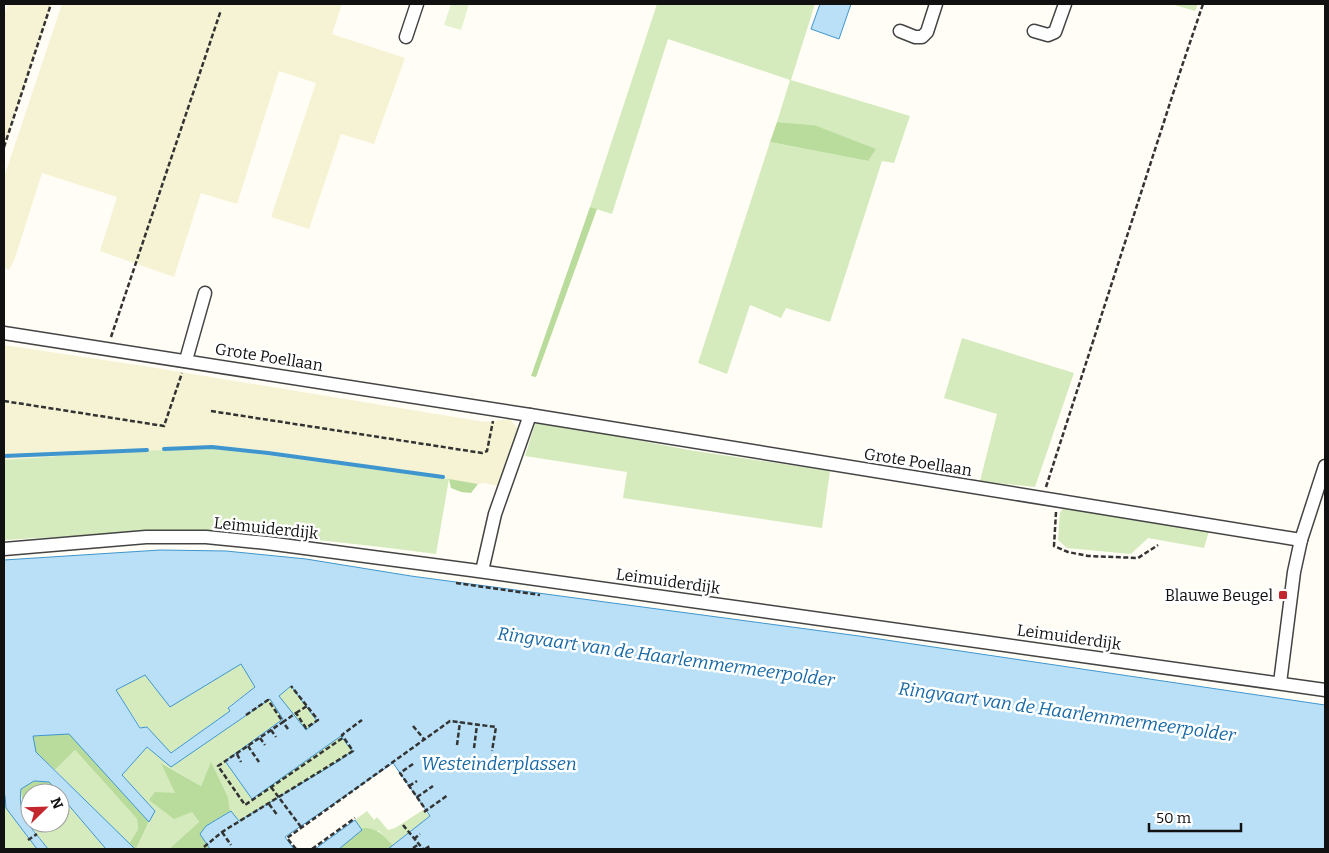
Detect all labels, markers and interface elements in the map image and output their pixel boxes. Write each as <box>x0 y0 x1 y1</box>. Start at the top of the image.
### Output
street label: Grote Poellaan <box>214 339 324 375</box>
street label: Grote Poellaan <box>863 444 973 480</box>
street label: Leimuiderdijk <box>213 513 319 543</box>
street label: Leimuiderdijk <box>615 564 721 598</box>
place label: Blauwe Beugel <box>1165 586 1273 605</box>
marker: Blauwe Beugel <box>1277 589 1289 601</box>
street label: Leimuiderdijk <box>1016 620 1122 654</box>
water label: Ringvaart van de Haarlemmermeerpolder <box>496 622 837 692</box>
water label: Ringvaart van de Haarlemmermeerpolder <box>897 677 1238 747</box>
water label: Westeinderplassen <box>421 753 577 775</box>
north arrow <box>20 783 70 833</box>
text: N <box>47 795 67 812</box>
scale bar <box>1149 800 1242 832</box>
text: 50 m <box>1156 809 1192 827</box>

